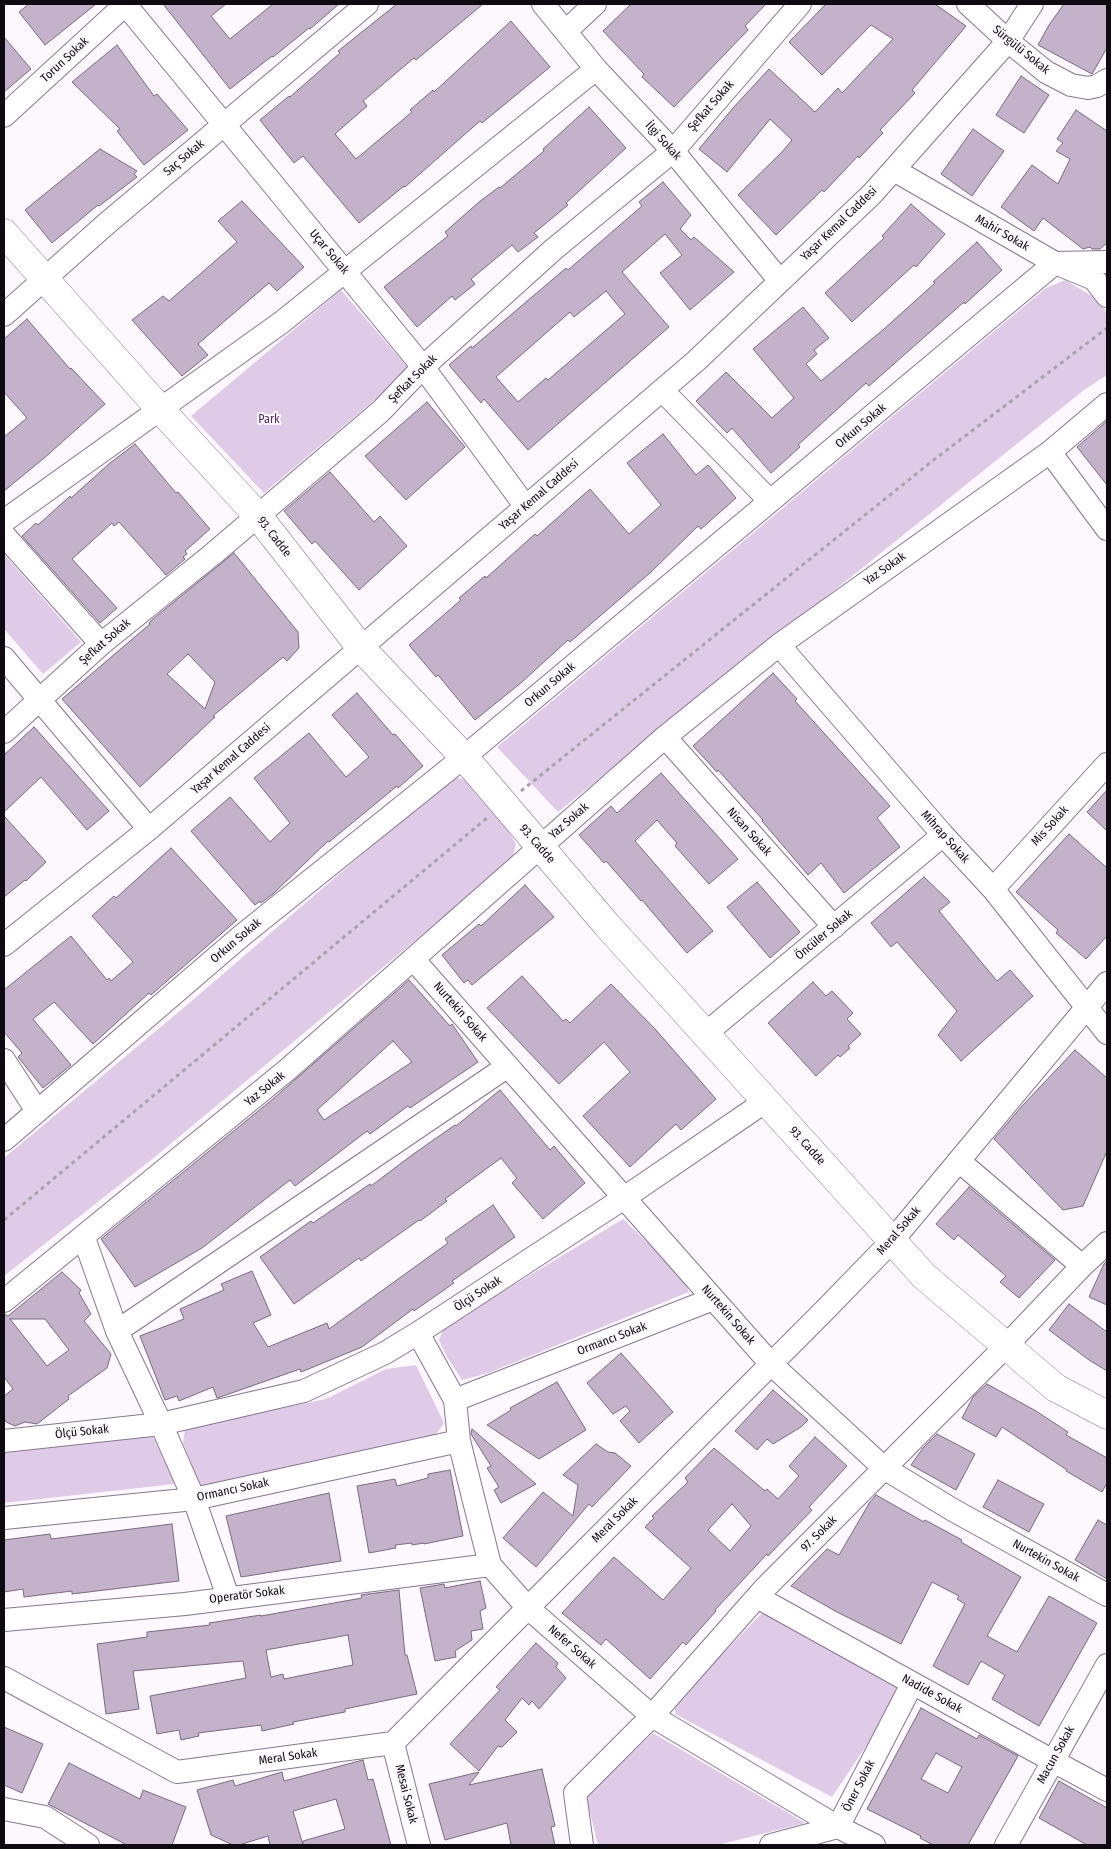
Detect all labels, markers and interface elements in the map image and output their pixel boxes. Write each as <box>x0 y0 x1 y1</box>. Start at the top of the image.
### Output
street label: Sürgülü Sokak <box>989 23 1053 77</box>
street label: Torun Sokak <box>38 34 92 86</box>
street label: Şefkat Sokak <box>685 78 737 134</box>
street label: İlgi Sokak <box>642 119 684 163</box>
street label: Saç Sokak <box>161 137 207 179</box>
street label: Yaşar Kemal Caddesi <box>798 184 880 264</box>
street label: Mahir Sokak <box>972 212 1032 254</box>
street label: Uçar Sokak <box>306 227 352 277</box>
street label: Şefkat Sokak <box>386 352 440 406</box>
street label: Orkun Sokak <box>833 401 889 451</box>
park label: Park <box>258 413 280 427</box>
street label: Yaşar Kemal Caddesi <box>496 457 582 533</box>
street label: 93. Cadde <box>254 514 294 560</box>
street label: Yaz Sokak <box>861 549 909 589</box>
street label: Şefkat Sokak <box>77 616 133 668</box>
street label: Orkun Sokak <box>522 660 578 710</box>
street label: Yaşar Kemal Caddesi <box>188 721 274 797</box>
street label: Yaz Sokak <box>546 800 592 842</box>
street label: Mis Sokak <box>1028 803 1072 849</box>
street label: Nisan Sokak <box>724 805 774 859</box>
street label: Mihrap Sokak <box>918 808 972 866</box>
street label: 93. Cadde <box>516 822 558 866</box>
street label: Öncüler Sokak <box>792 907 856 963</box>
street label: Orkun Sokak <box>208 916 264 966</box>
street label: Nurtekin Sokak <box>430 979 490 1045</box>
street label: Yaz Sokak <box>242 1068 288 1110</box>
street label: 93. Cadde <box>786 1124 828 1168</box>
street label: Meral Sokak <box>874 1204 924 1258</box>
street label: Ölçü Sokak <box>451 1273 505 1315</box>
street label: Nurtekin Sokak <box>698 1282 758 1348</box>
street label: Ormancı Sokak <box>575 1319 649 1359</box>
street label: Ölçü Sokak <box>54 1422 110 1442</box>
street label: Ormancı Sokak <box>196 1475 270 1505</box>
street label: Meral Sokak <box>589 1494 641 1546</box>
street label: 97. Sokak <box>798 1513 840 1555</box>
street label: Nurtekin Sokak <box>1010 1537 1082 1585</box>
street label: Operatör Sokak <box>209 1583 285 1607</box>
street label: Nefer Sokak <box>545 1622 599 1672</box>
street label: Nadide Sokak <box>899 1671 965 1717</box>
street label: Macun Sokak <box>1034 1724 1078 1786</box>
street label: Meral Sokak <box>258 1746 318 1768</box>
street label: Öner Sokak <box>840 1758 878 1814</box>
street label: Mesai Sokak <box>392 1763 420 1825</box>

